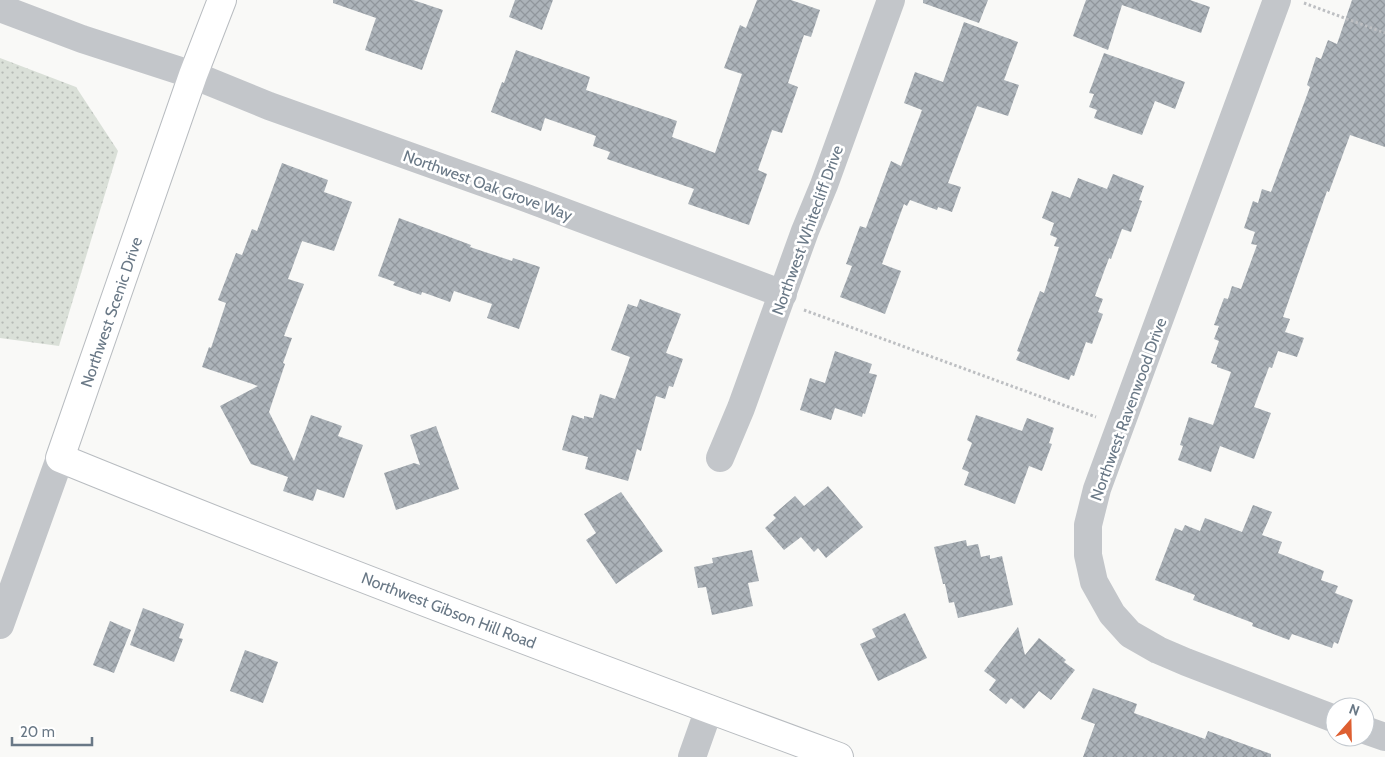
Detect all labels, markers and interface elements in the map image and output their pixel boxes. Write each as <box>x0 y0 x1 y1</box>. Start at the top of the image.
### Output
street label: Northwest Whitecliff Drive <box>768 143 847 318</box>
street label: Northwest Oak Grove Way <box>401 146 575 225</box>
street label: Northwest Scenic Drive <box>77 234 146 390</box>
street label: Northwest Ravenwood Drive <box>1086 315 1170 503</box>
street label: Northwest Gibson Hill Road <box>359 568 539 653</box>
north arrow <box>1325 697 1375 747</box>
text: N <box>1347 700 1362 720</box>
scale bar <box>12 714 92 746</box>
text: 20 m <box>20 723 55 741</box>

